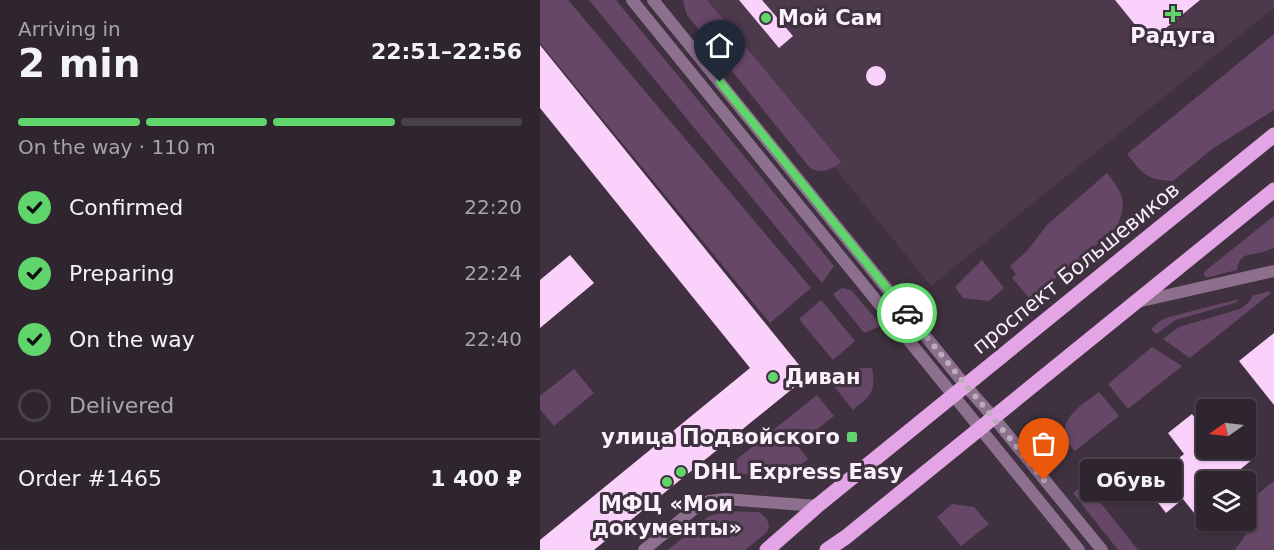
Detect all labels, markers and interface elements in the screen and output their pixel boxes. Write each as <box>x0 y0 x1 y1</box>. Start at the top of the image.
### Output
place label: Мой Сам <box>778 6 882 30</box>
marker: Радуга <box>1166 7 1180 21</box>
marker: Мой Сам <box>759 11 773 25</box>
text: Arriving in <box>18 17 121 41</box>
pin <box>694 20 745 82</box>
place label: Радуга <box>1130 24 1216 48</box>
icon: home <box>703 29 736 62</box>
text: 22:51–22:56 <box>371 39 522 64</box>
text: 2 min <box>18 41 140 86</box>
text: On the way · 110 m <box>18 135 216 159</box>
street label: проспект Большевиков <box>968 177 1184 359</box>
icon: check <box>18 191 51 224</box>
text: Confirmed <box>69 195 183 220</box>
text: 22:20 <box>464 195 522 219</box>
icon: check <box>18 257 51 290</box>
text: Preparing <box>69 261 175 286</box>
text: 22:24 <box>464 261 522 285</box>
courier <box>877 283 937 343</box>
icon: car <box>891 297 924 330</box>
icon: check <box>18 323 51 356</box>
text: On the way <box>69 327 195 352</box>
text: 22:40 <box>464 327 522 351</box>
place label: Диван <box>785 365 860 389</box>
marker: Диван <box>766 370 780 384</box>
text: Delivered <box>69 393 174 418</box>
north arrow <box>1196 399 1256 459</box>
map controls <box>1196 399 1256 531</box>
pin <box>1018 418 1069 480</box>
place label: улица Подвойского <box>601 425 840 449</box>
icon: bag <box>1027 427 1060 460</box>
marker: улица Подвойского <box>845 430 859 444</box>
callout: Обувь <box>1080 459 1182 501</box>
place label: DHL Express Easy <box>693 460 904 484</box>
marker: DHL Express Easy <box>674 465 688 479</box>
text: Order #1465 <box>18 466 162 491</box>
text: 1 400 ₽ <box>430 466 522 491</box>
text: Обувь <box>1096 468 1166 492</box>
button: layers <box>1196 471 1256 531</box>
marker: МФЦ «Мои документы» <box>660 475 674 489</box>
place label: МФЦ «Мои документы» <box>592 492 742 540</box>

